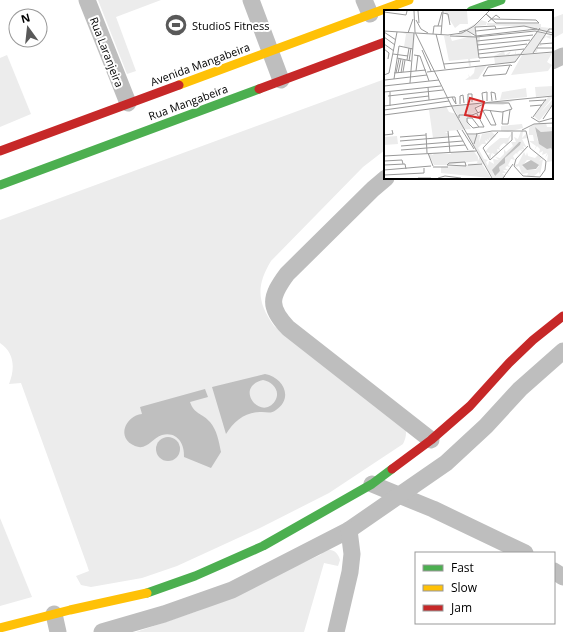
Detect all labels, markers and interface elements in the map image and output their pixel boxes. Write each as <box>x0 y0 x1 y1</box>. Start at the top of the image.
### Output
north arrow <box>8 8 48 48</box>
text: N <box>19 9 32 26</box>
inset map <box>384 10 553 179</box>
sports icon: StudioS Fitness <box>163 12 189 38</box>
street label: Rua Laranjeira <box>87 15 127 89</box>
place label: StudioS Fitness <box>192 18 270 33</box>
street label: Avenida Mangabeira <box>148 39 252 89</box>
street label: Rua Mangabeira <box>146 81 230 123</box>
legend <box>415 552 555 624</box>
text: Fast <box>451 559 474 576</box>
text: Slow <box>451 579 478 596</box>
text: Jam <box>450 599 472 616</box>

